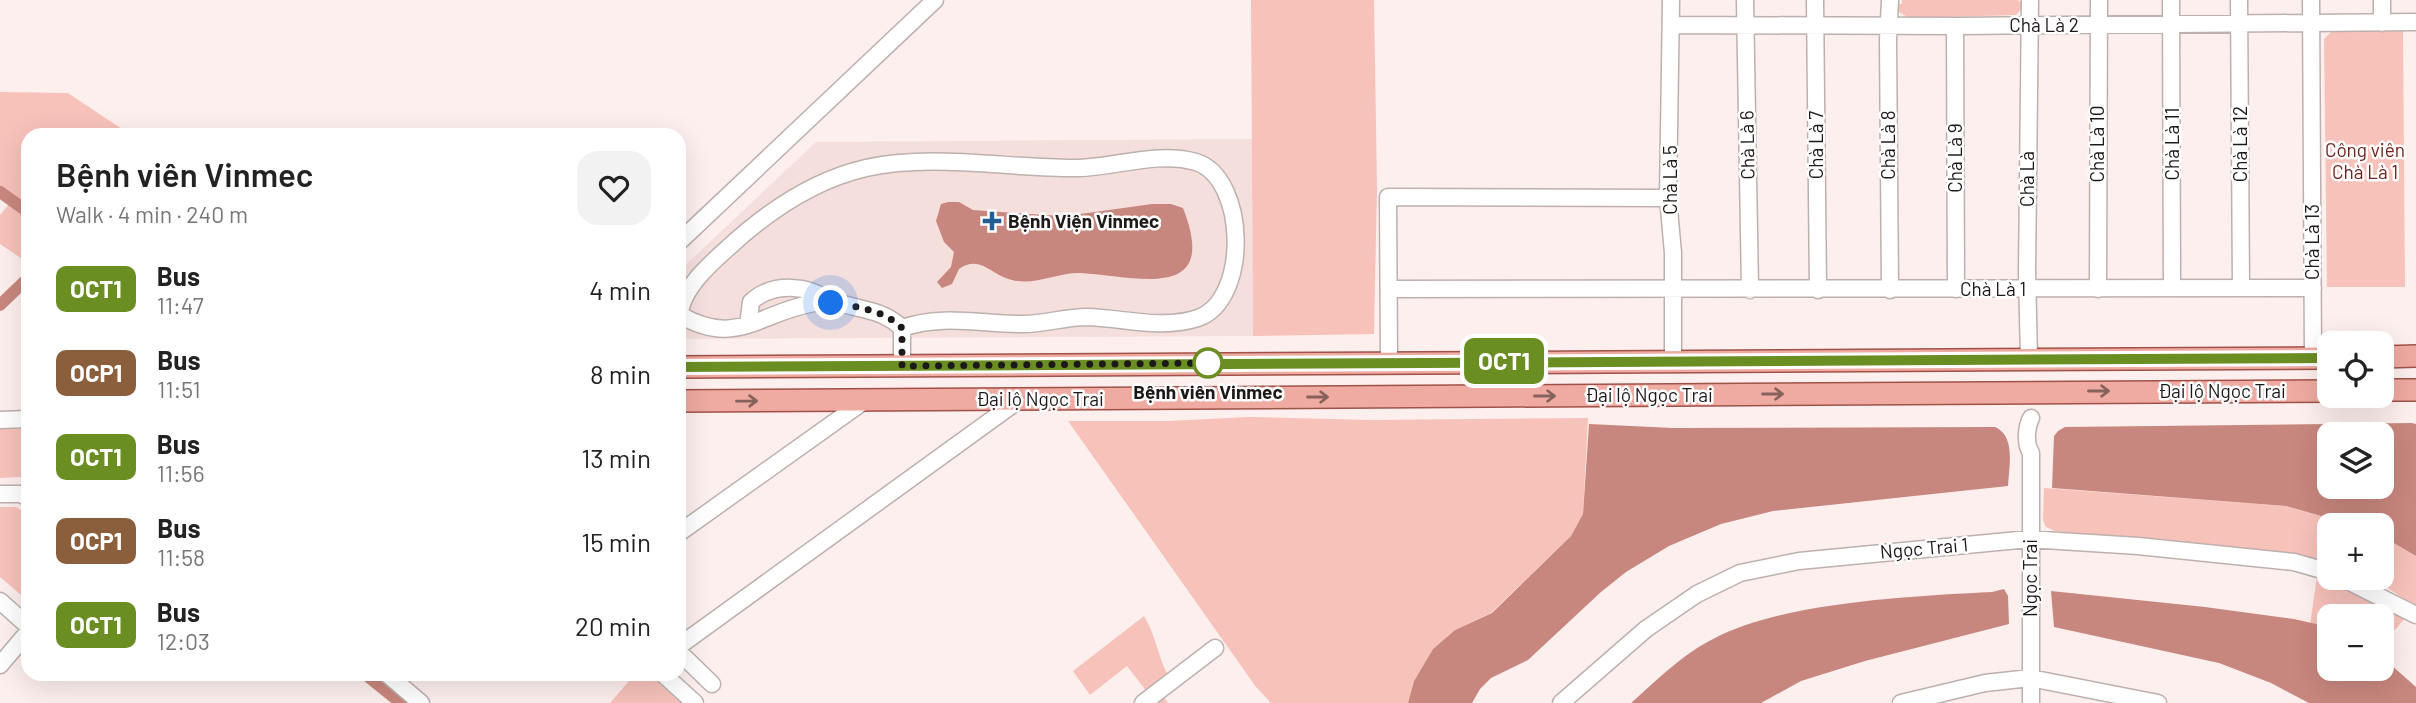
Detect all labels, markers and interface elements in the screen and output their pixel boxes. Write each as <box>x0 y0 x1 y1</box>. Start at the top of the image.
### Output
street label: Chà Là 2 <box>2009 13 2079 36</box>
street label: Chà Là 10 <box>2085 106 2108 182</box>
street label: Chà Là 12 <box>2228 106 2251 182</box>
street label: Chà Là 11 <box>2160 108 2183 180</box>
street label: Chà Là 6 <box>1734 110 1759 180</box>
street label: Chà Là 8 <box>1876 110 1899 180</box>
street label: Chà Là 7 <box>1804 111 1827 179</box>
street label: Chà Là 9 <box>1943 123 1966 193</box>
park label: Công viên Chà Là 1 <box>2325 138 2405 183</box>
street label: Chà Là 5 <box>1658 145 1681 215</box>
button: heart <box>577 151 651 225</box>
street label: Chà Là <box>2015 151 2038 207</box>
text: Bệnh viên Vinmec <box>56 154 313 194</box>
text: Walk · 4 min · 240 m <box>56 200 248 228</box>
street label: Chà Là 13 <box>2300 204 2323 280</box>
place label: Bệnh Viện Vinmec <box>1008 209 1159 232</box>
marker: Bệnh Viện Vinmec <box>982 211 1002 231</box>
text: Bus <box>157 260 200 291</box>
text: OCT1 <box>70 274 122 303</box>
text: 4 min <box>589 274 651 305</box>
street label: Chà Là 1 <box>1960 277 2026 300</box>
your location <box>813 285 848 320</box>
text: 11:47 <box>157 291 204 319</box>
map controls <box>2317 331 2394 681</box>
button: locate <box>2317 331 2394 408</box>
line badge: OCT1 <box>1455 338 1553 384</box>
text: Bus <box>157 344 201 375</box>
text: OCT1 <box>1478 346 1530 375</box>
marker: Bệnh viên Vinmec <box>1193 348 1223 378</box>
text: OCP1 <box>70 358 122 387</box>
text: 8 min <box>590 358 651 389</box>
text: 11:51 <box>157 375 201 403</box>
street label: Đại lộ Ngọc Trai <box>2158 379 2286 402</box>
place label: Bệnh viên Vinmec <box>1133 380 1283 403</box>
street label: Đại lộ Ngọc Trai <box>1585 383 1713 406</box>
one-way arrow <box>2088 385 2111 398</box>
street label: Đại lộ Ngọc Trai <box>976 387 1104 410</box>
one-way arrow <box>1761 387 1784 401</box>
one-way arrow <box>1533 389 1556 402</box>
one-way arrow <box>1306 390 1329 404</box>
one-way arrow <box>735 394 758 407</box>
button: layers <box>2317 422 2394 499</box>
text: Bus <box>157 428 200 459</box>
text: OCT1 <box>70 442 122 471</box>
text: 13 min <box>581 442 651 473</box>
text: 11:56 <box>157 459 204 487</box>
text: Bus <box>157 512 201 543</box>
button: + <box>2317 513 2394 590</box>
text: OCP1 <box>70 526 122 555</box>
text: 15 min <box>581 526 651 557</box>
street label: Ngọc Trai 1 <box>1879 532 1969 563</box>
street label: Ngọc Trai <box>2018 539 2041 617</box>
text: 11:58 <box>157 543 205 571</box>
text: Bus <box>157 596 200 627</box>
button: − <box>2317 604 2394 681</box>
text: OCT1 <box>70 610 122 639</box>
text: 20 min <box>575 610 651 641</box>
text: 12:03 <box>157 627 210 655</box>

